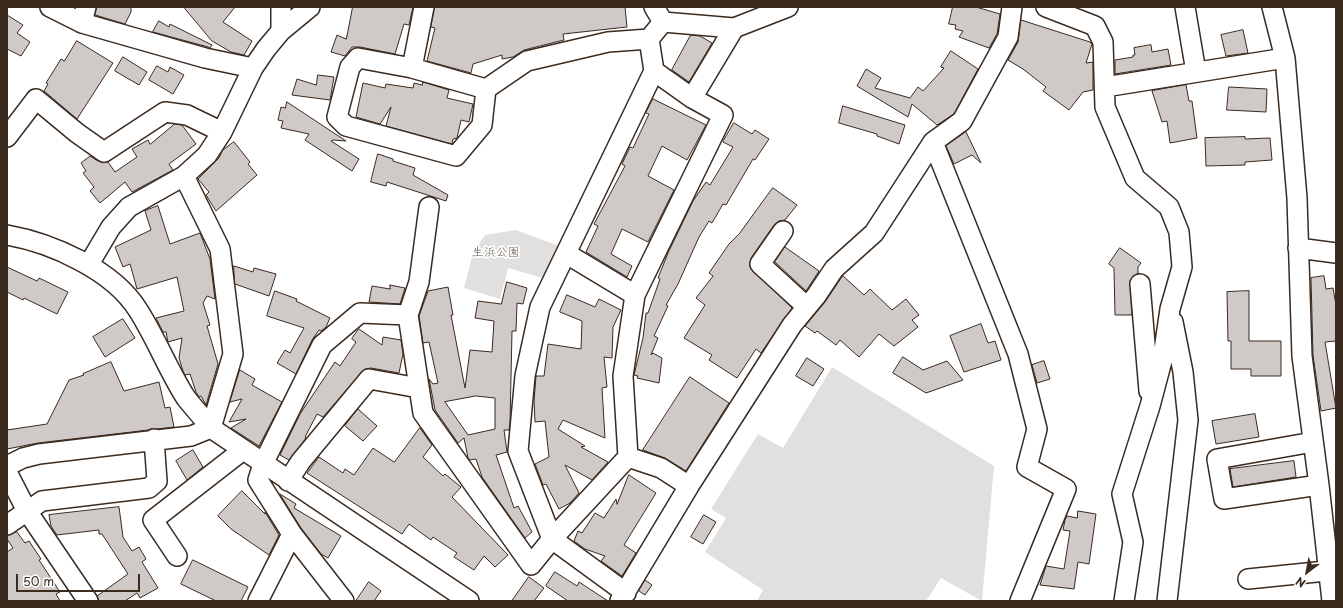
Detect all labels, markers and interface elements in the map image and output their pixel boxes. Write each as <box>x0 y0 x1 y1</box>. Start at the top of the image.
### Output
park label: 生浜公園 <box>472 246 520 260</box>
north arrow <box>1287 552 1327 592</box>
scale bar <box>18 566 142 592</box>
text: 50 m <box>23 572 54 590</box>
text: N <box>1292 573 1309 592</box>

